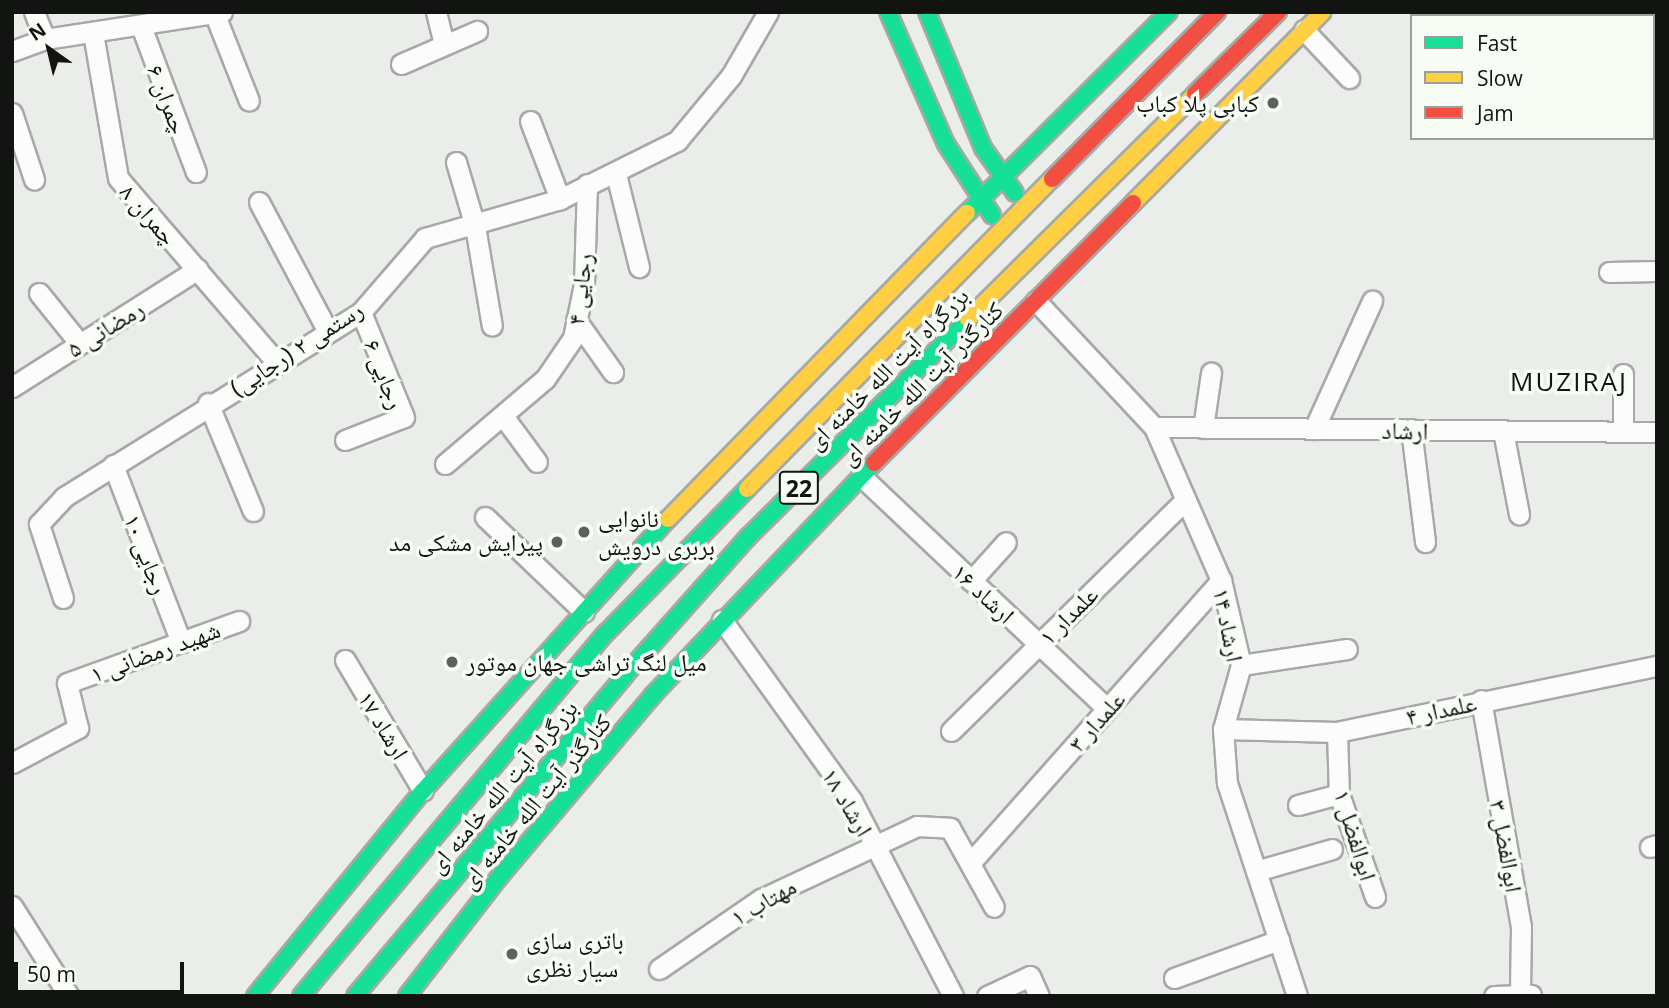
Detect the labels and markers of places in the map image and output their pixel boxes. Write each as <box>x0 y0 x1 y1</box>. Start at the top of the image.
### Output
place label: کبابی پلا کباب <box>1136 89 1259 117</box>
marker: کبابی پلا کباب <box>1265 95 1281 111</box>
place label: نانوایی بربری درویش <box>598 504 715 560</box>
marker: نانوایی بربری درویش <box>576 524 592 540</box>
place label: پیرایش مشکی مد <box>389 528 543 556</box>
marker: پیرایش مشکی مد <box>549 534 565 550</box>
place label: میل لنگ تراشی جهان موتور <box>466 648 707 676</box>
marker: میل لنگ تراشی جهان موتور <box>444 654 460 670</box>
place label: باتری سازی سیار نظری <box>526 926 624 982</box>
marker: باتری سازی سیار نظری <box>504 946 520 962</box>

